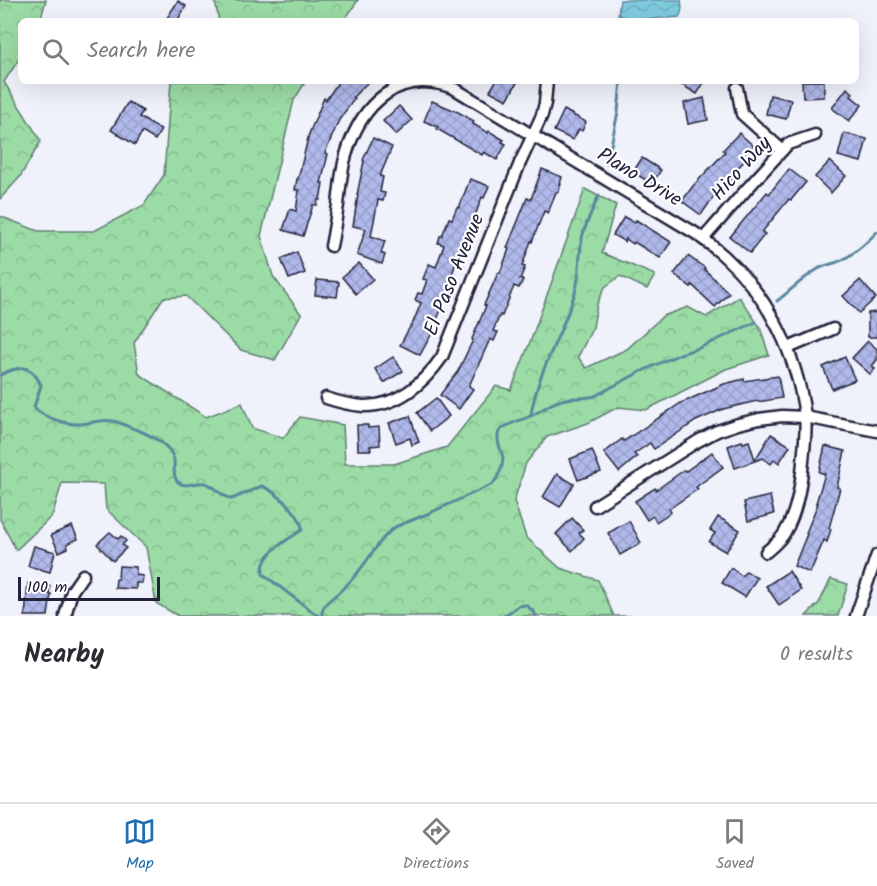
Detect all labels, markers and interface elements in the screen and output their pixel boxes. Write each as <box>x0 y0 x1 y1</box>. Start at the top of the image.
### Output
search box <box>18 18 859 84</box>
text: Search here <box>87 34 195 69</box>
icon: search <box>39 35 72 68</box>
street label: Hico Way <box>704 129 781 209</box>
street label: Plano Drive <box>590 140 688 216</box>
street label: El Paso Avenue <box>416 209 494 341</box>
scale bar <box>18 574 160 602</box>
text: 100 m <box>27 575 67 600</box>
text: Nearby <box>24 634 104 676</box>
text: 0 results <box>780 639 853 671</box>
tab: Map <box>123 815 156 876</box>
tab: Directions <box>403 815 469 876</box>
tab: Saved <box>716 815 754 876</box>

